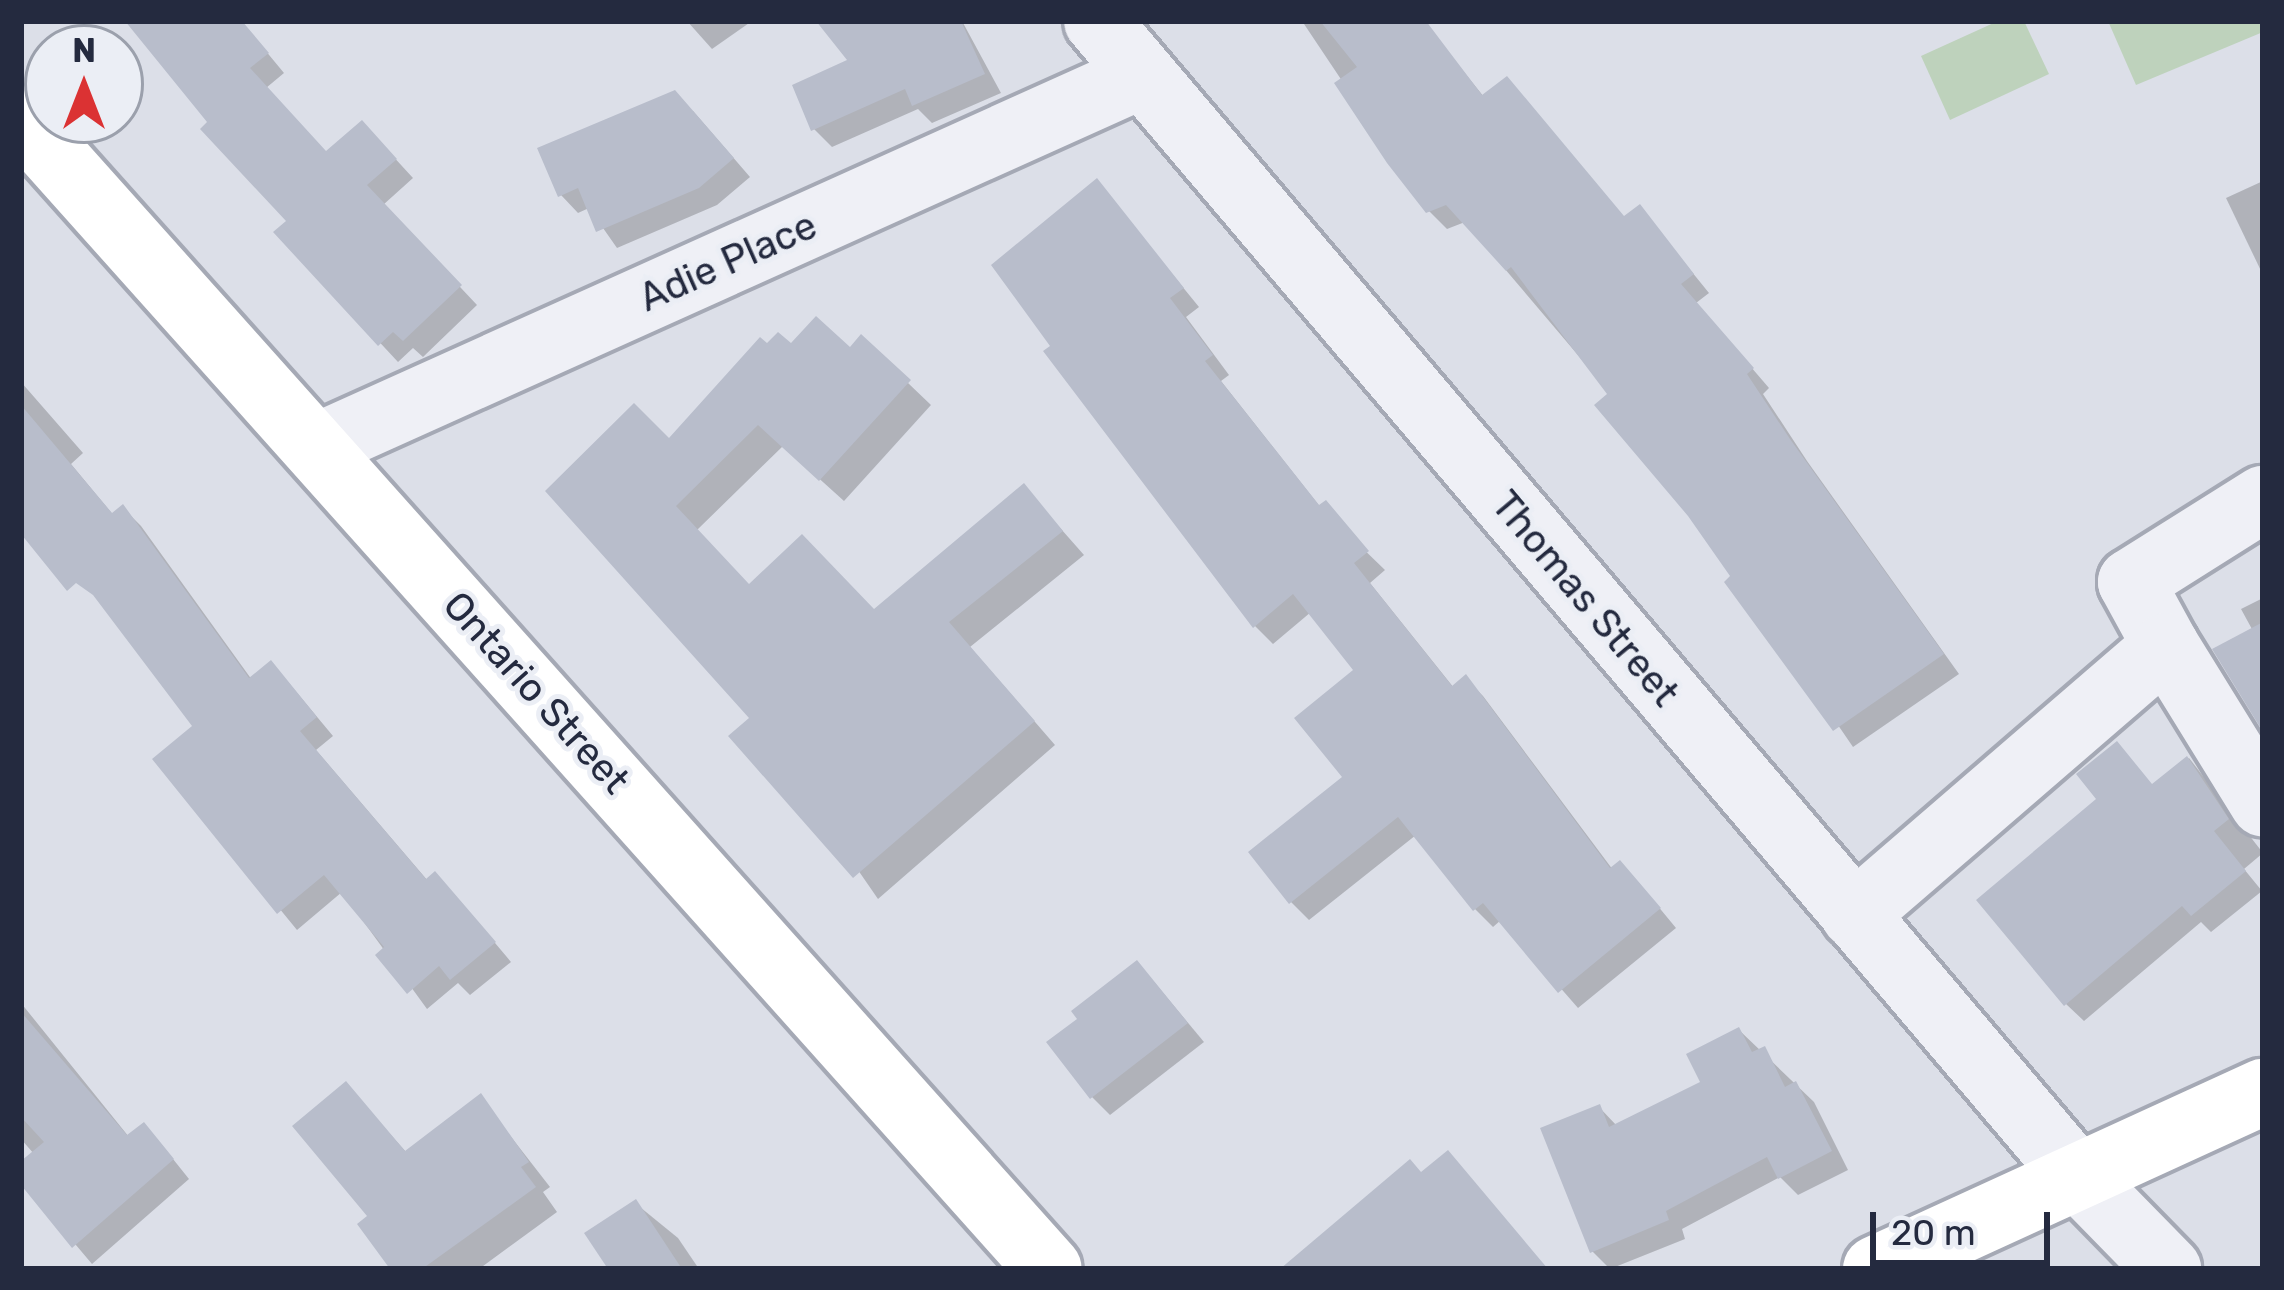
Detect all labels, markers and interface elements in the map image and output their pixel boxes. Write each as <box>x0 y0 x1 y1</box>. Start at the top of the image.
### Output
north arrow <box>24 24 144 144</box>
text: N <box>72 31 96 70</box>
street label: Adie Place <box>632 202 824 322</box>
street label: Thomas Street <box>1481 482 1689 716</box>
street label: Ontario Street <box>433 582 639 804</box>
scale bar <box>1876 1188 2056 1262</box>
text: 20 m <box>1891 1211 1976 1254</box>

